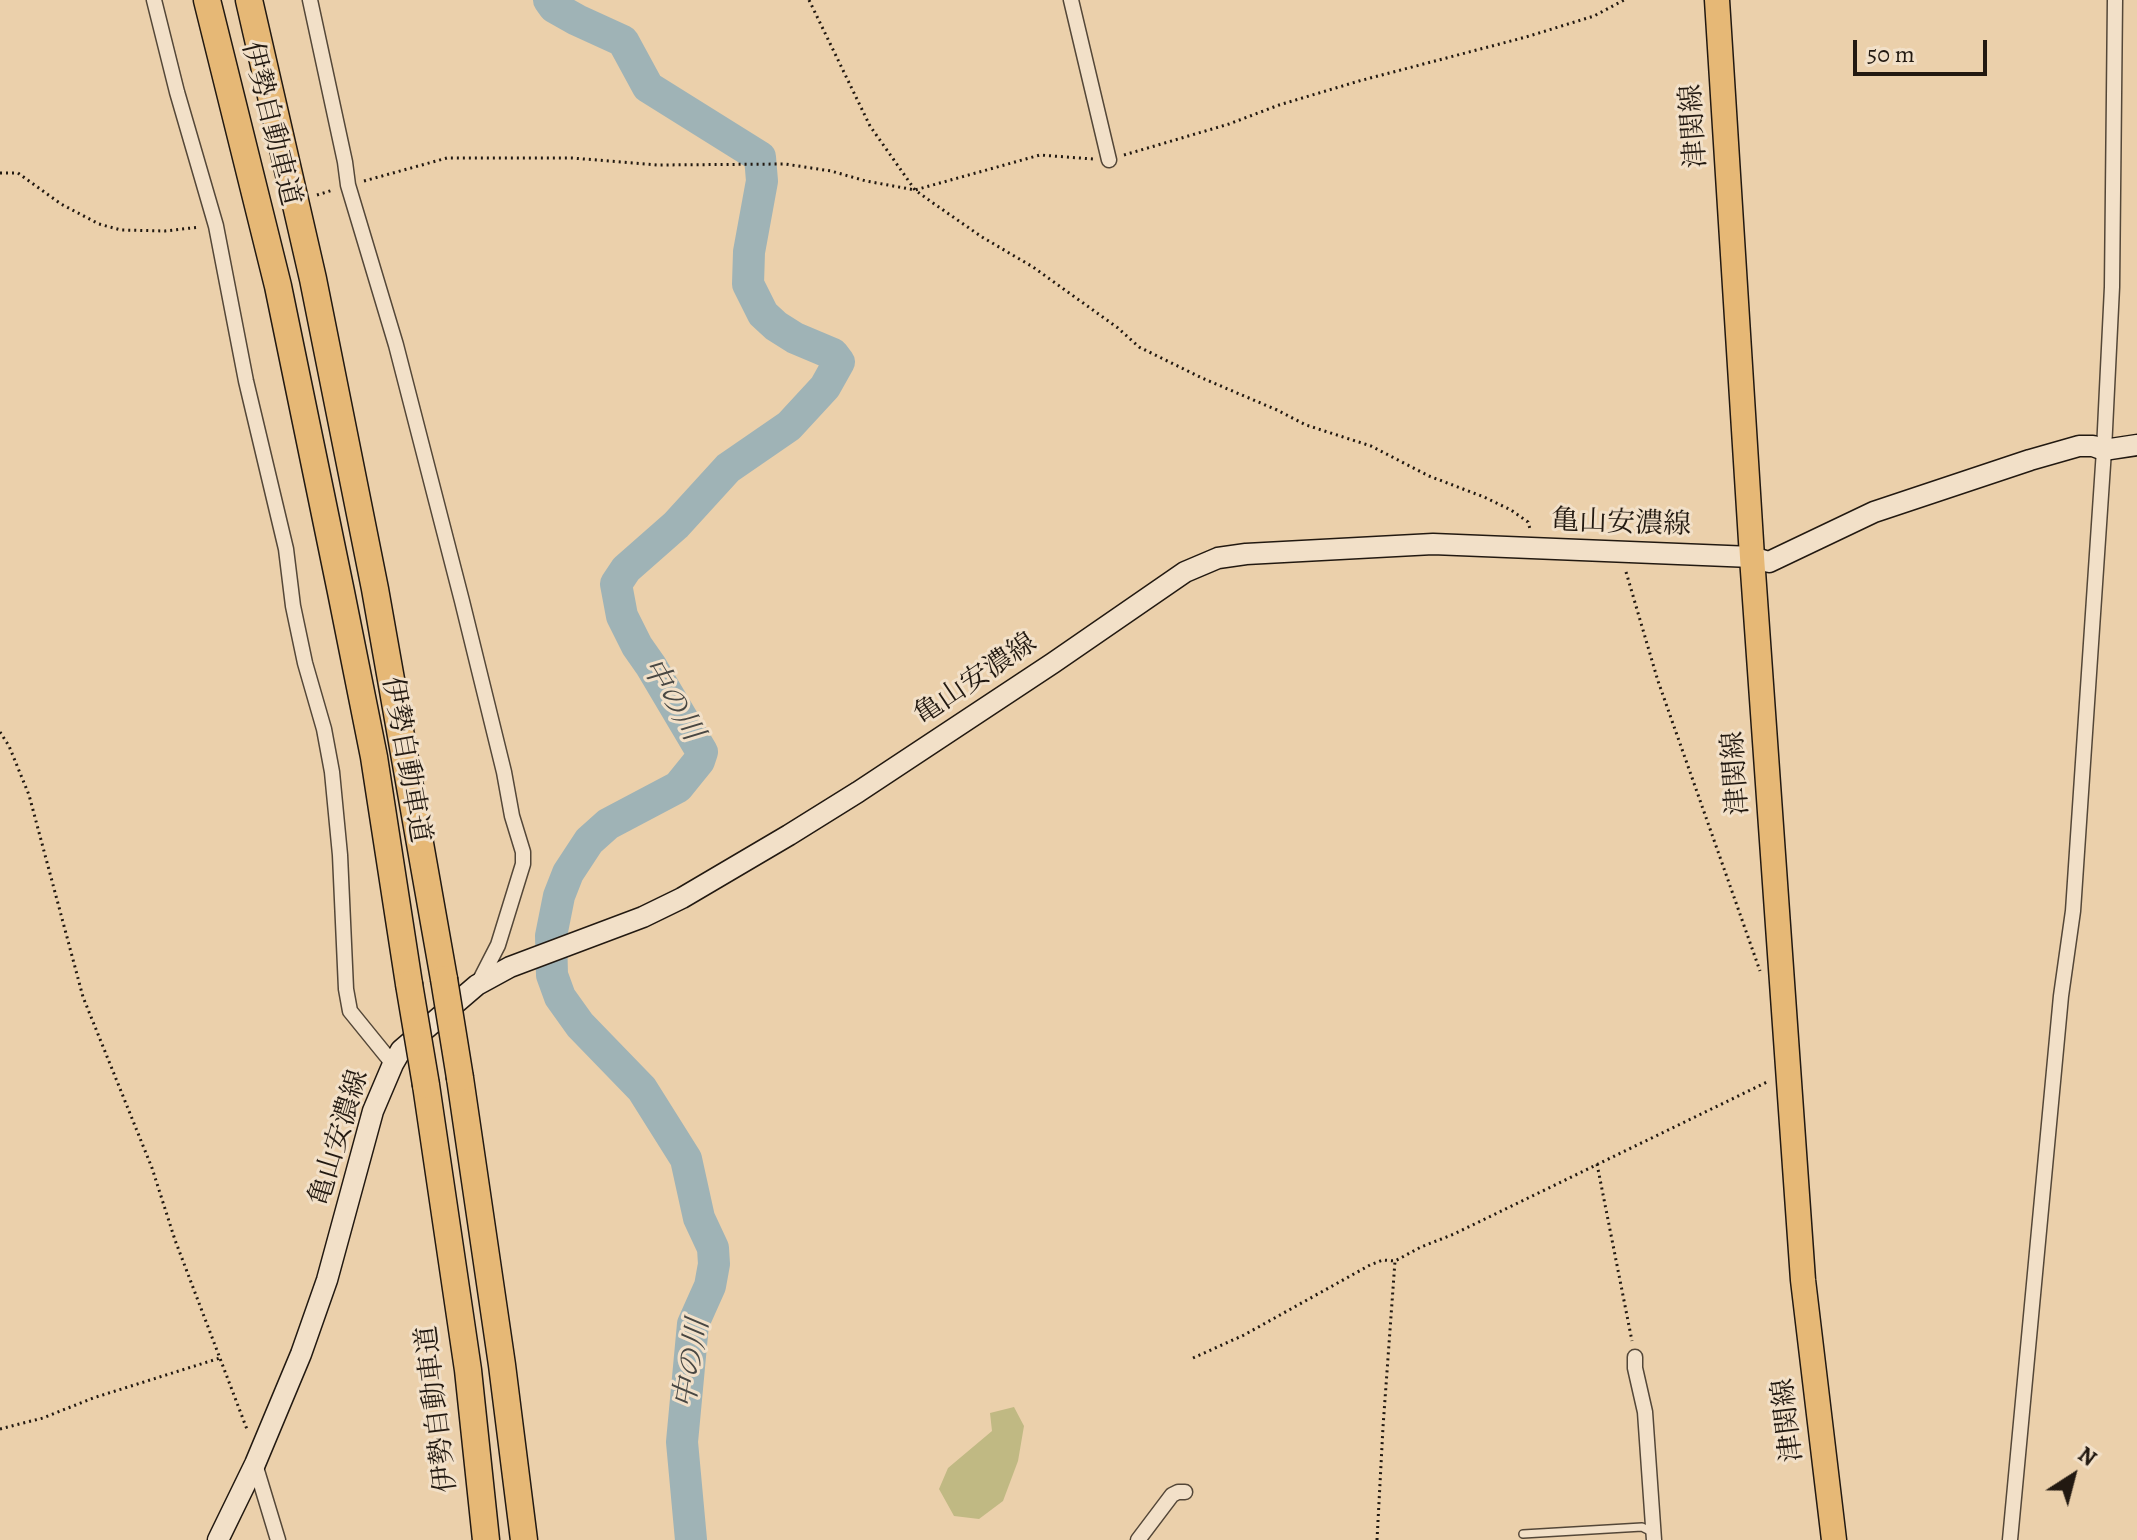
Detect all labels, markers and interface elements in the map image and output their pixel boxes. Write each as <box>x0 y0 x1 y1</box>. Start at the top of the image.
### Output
scale bar <box>1857 24 1991 74</box>
street label: 伊勢自動車道 <box>233 38 307 210</box>
text: 50 m <box>1867 38 1915 70</box>
street label: 津関線 <box>1675 83 1715 169</box>
street label: 亀山安濃線 <box>1550 505 1692 543</box>
street label: 亀山安濃線 <box>909 627 1043 733</box>
water label: 中の川 <box>632 652 710 748</box>
street label: 伊勢自動車道 <box>374 674 436 846</box>
street label: 津関線 <box>1717 730 1757 816</box>
street label: 亀山安濃線 <box>303 1066 377 1210</box>
water label: 中の川 <box>668 1317 718 1411</box>
street label: 伊勢自動車道 <box>411 1324 465 1494</box>
street label: 津関線 <box>1767 1376 1811 1464</box>
north arrow <box>2033 1436 2113 1516</box>
text: N <box>2072 1440 2102 1473</box>

